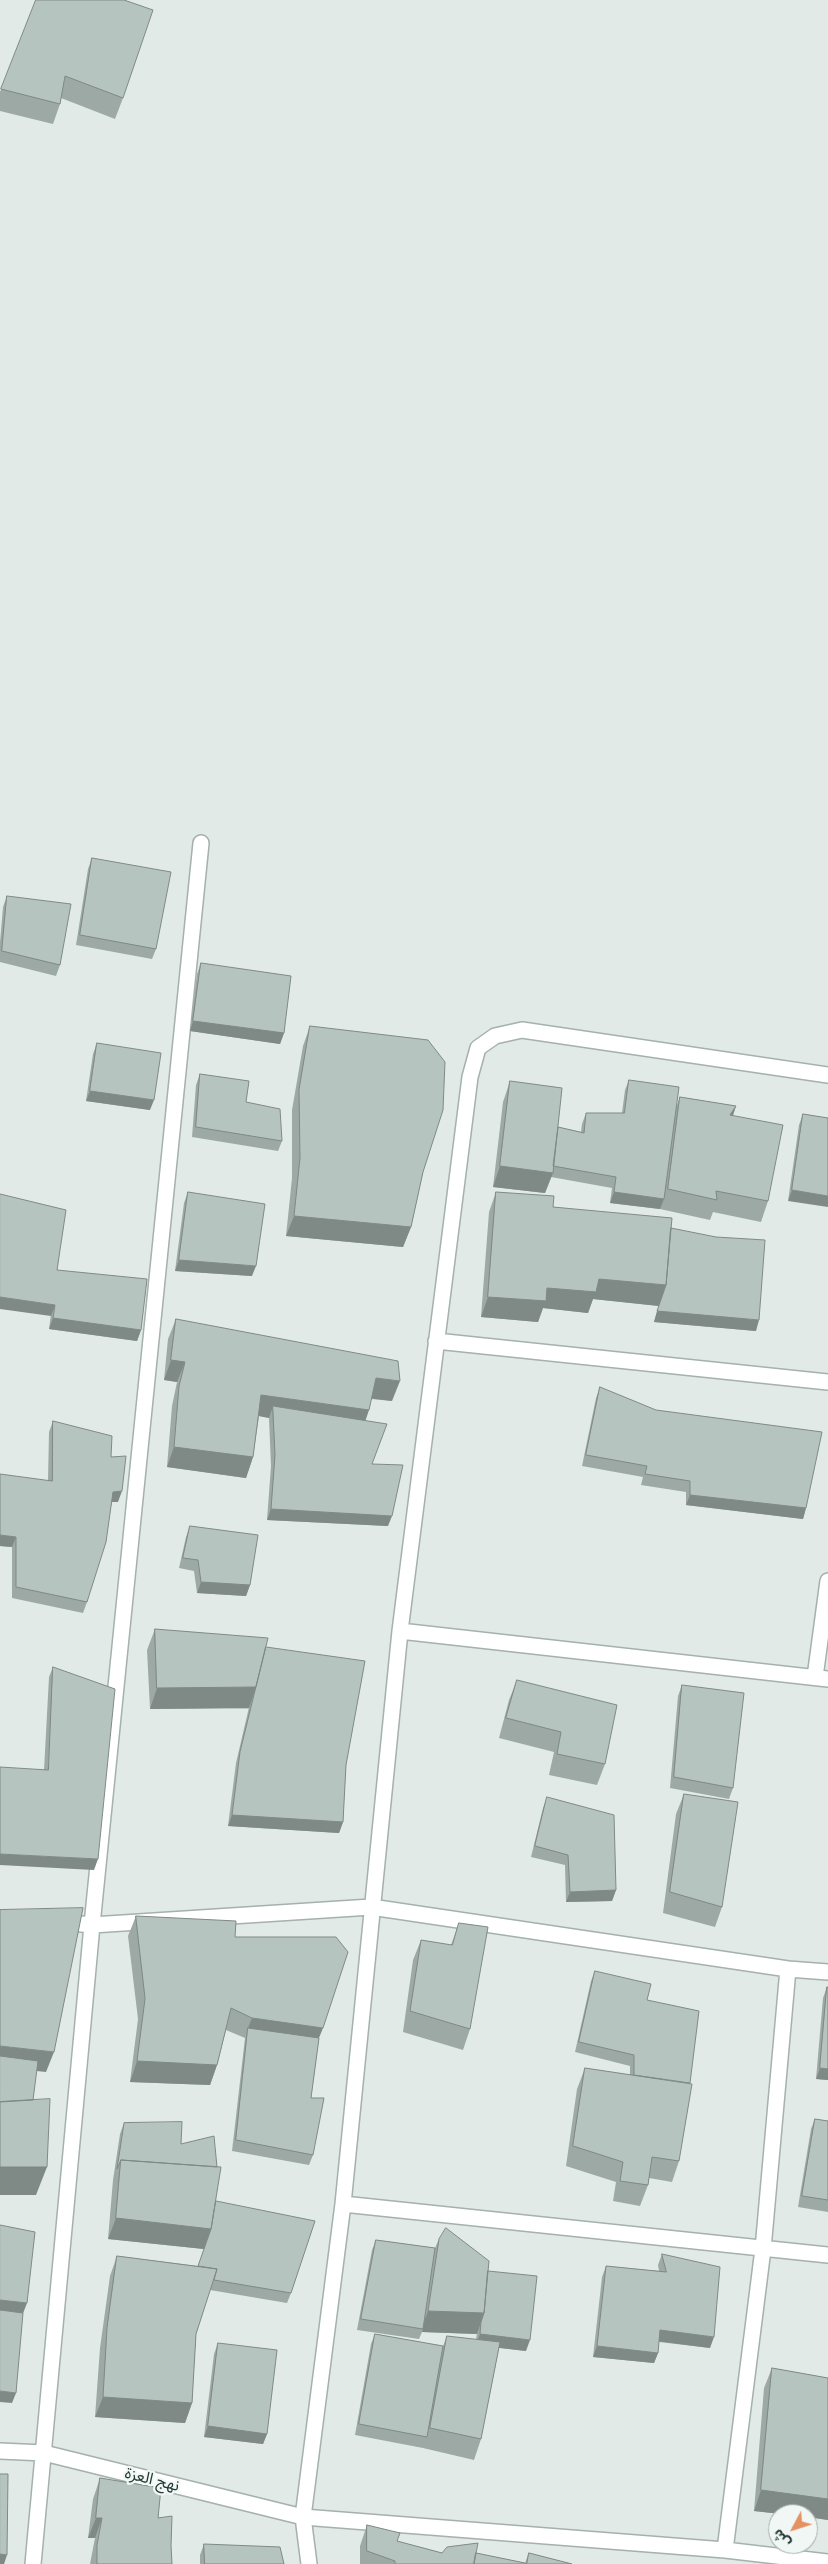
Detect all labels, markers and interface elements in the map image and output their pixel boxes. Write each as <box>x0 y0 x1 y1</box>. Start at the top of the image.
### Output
street label: نهج العزة <box>123 2464 181 2496</box>
north arrow <box>768 2504 818 2554</box>
text: ش <box>769 2526 795 2551</box>

